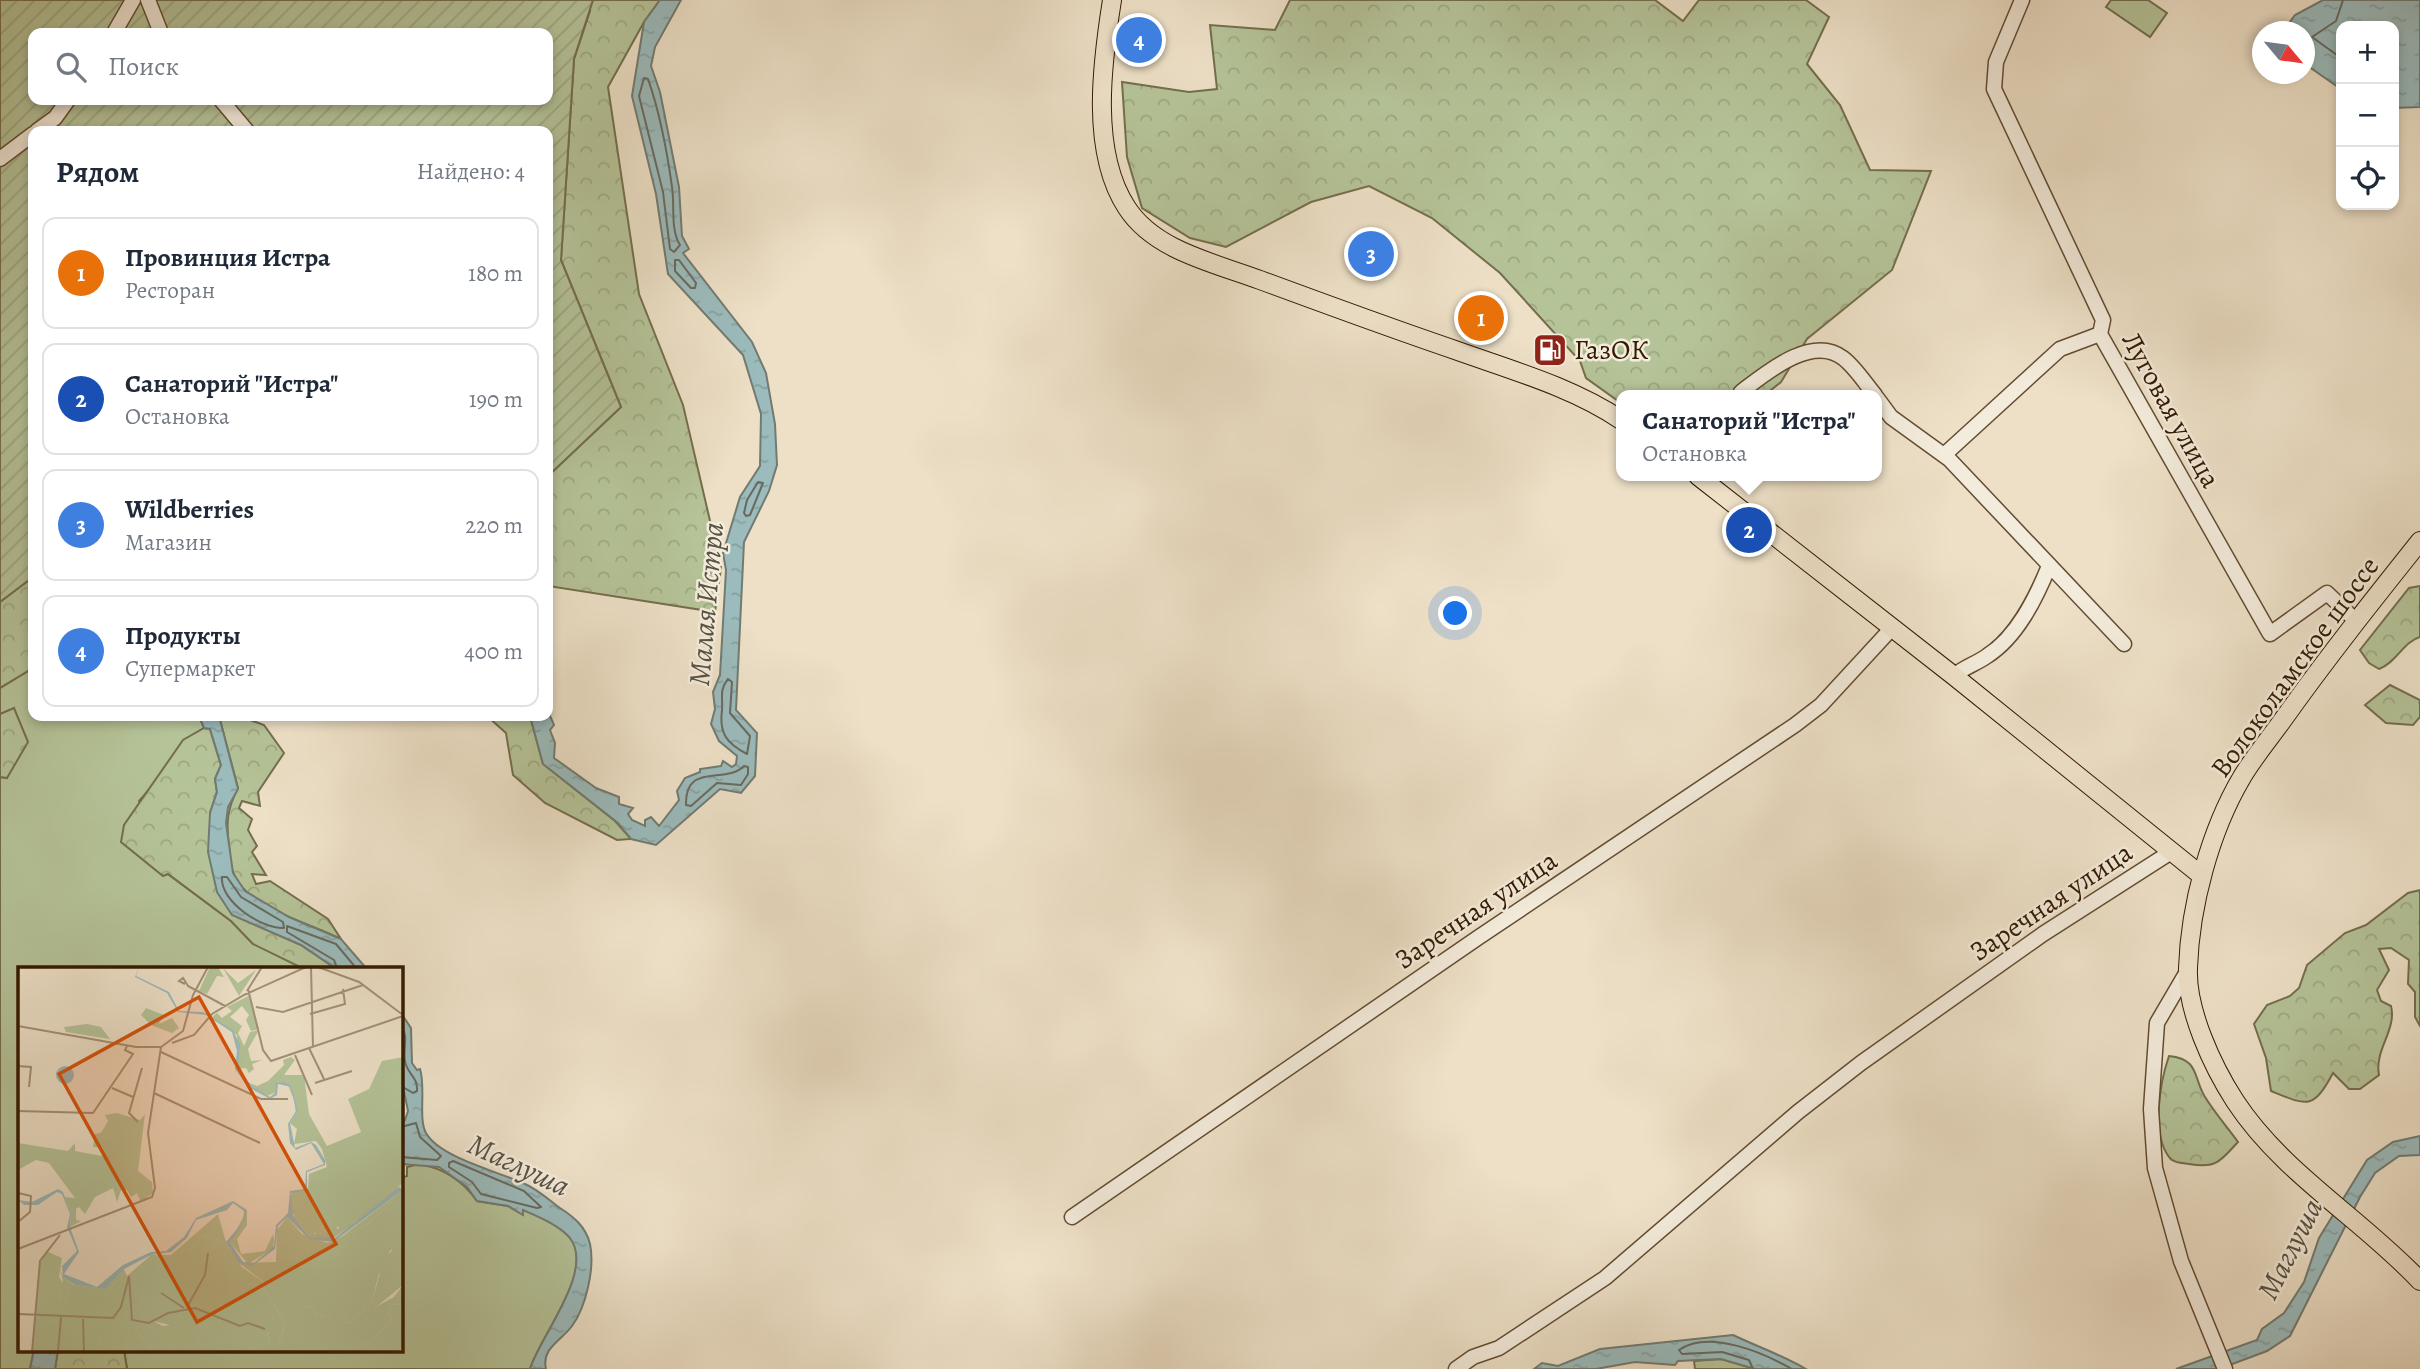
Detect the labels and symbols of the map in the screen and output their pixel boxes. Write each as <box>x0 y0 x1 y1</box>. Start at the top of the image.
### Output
pin: 4 <box>1116 14 1162 66</box>
north arrow <box>2252 21 2315 84</box>
pin: 3 <box>1348 228 1394 280</box>
pin: 1 <box>1458 292 1504 344</box>
street label: Луговая улица <box>2113 325 2230 495</box>
fuel station icon: ГазОК <box>1531 331 1569 369</box>
place label: ГазОК <box>1574 331 1648 369</box>
pin: 2 <box>1726 504 1772 556</box>
water label: Малая Истра <box>679 520 733 688</box>
street label: Волоколамское шоссе <box>2202 549 2388 785</box>
your location <box>1438 596 1472 630</box>
street label: Заречная улица <box>1962 834 2140 970</box>
street label: Заречная улица <box>1387 842 1565 978</box>
inset map <box>18 967 402 1352</box>
water label: Маглуша <box>462 1124 576 1206</box>
water label: Маглуша <box>2248 1192 2332 1306</box>

